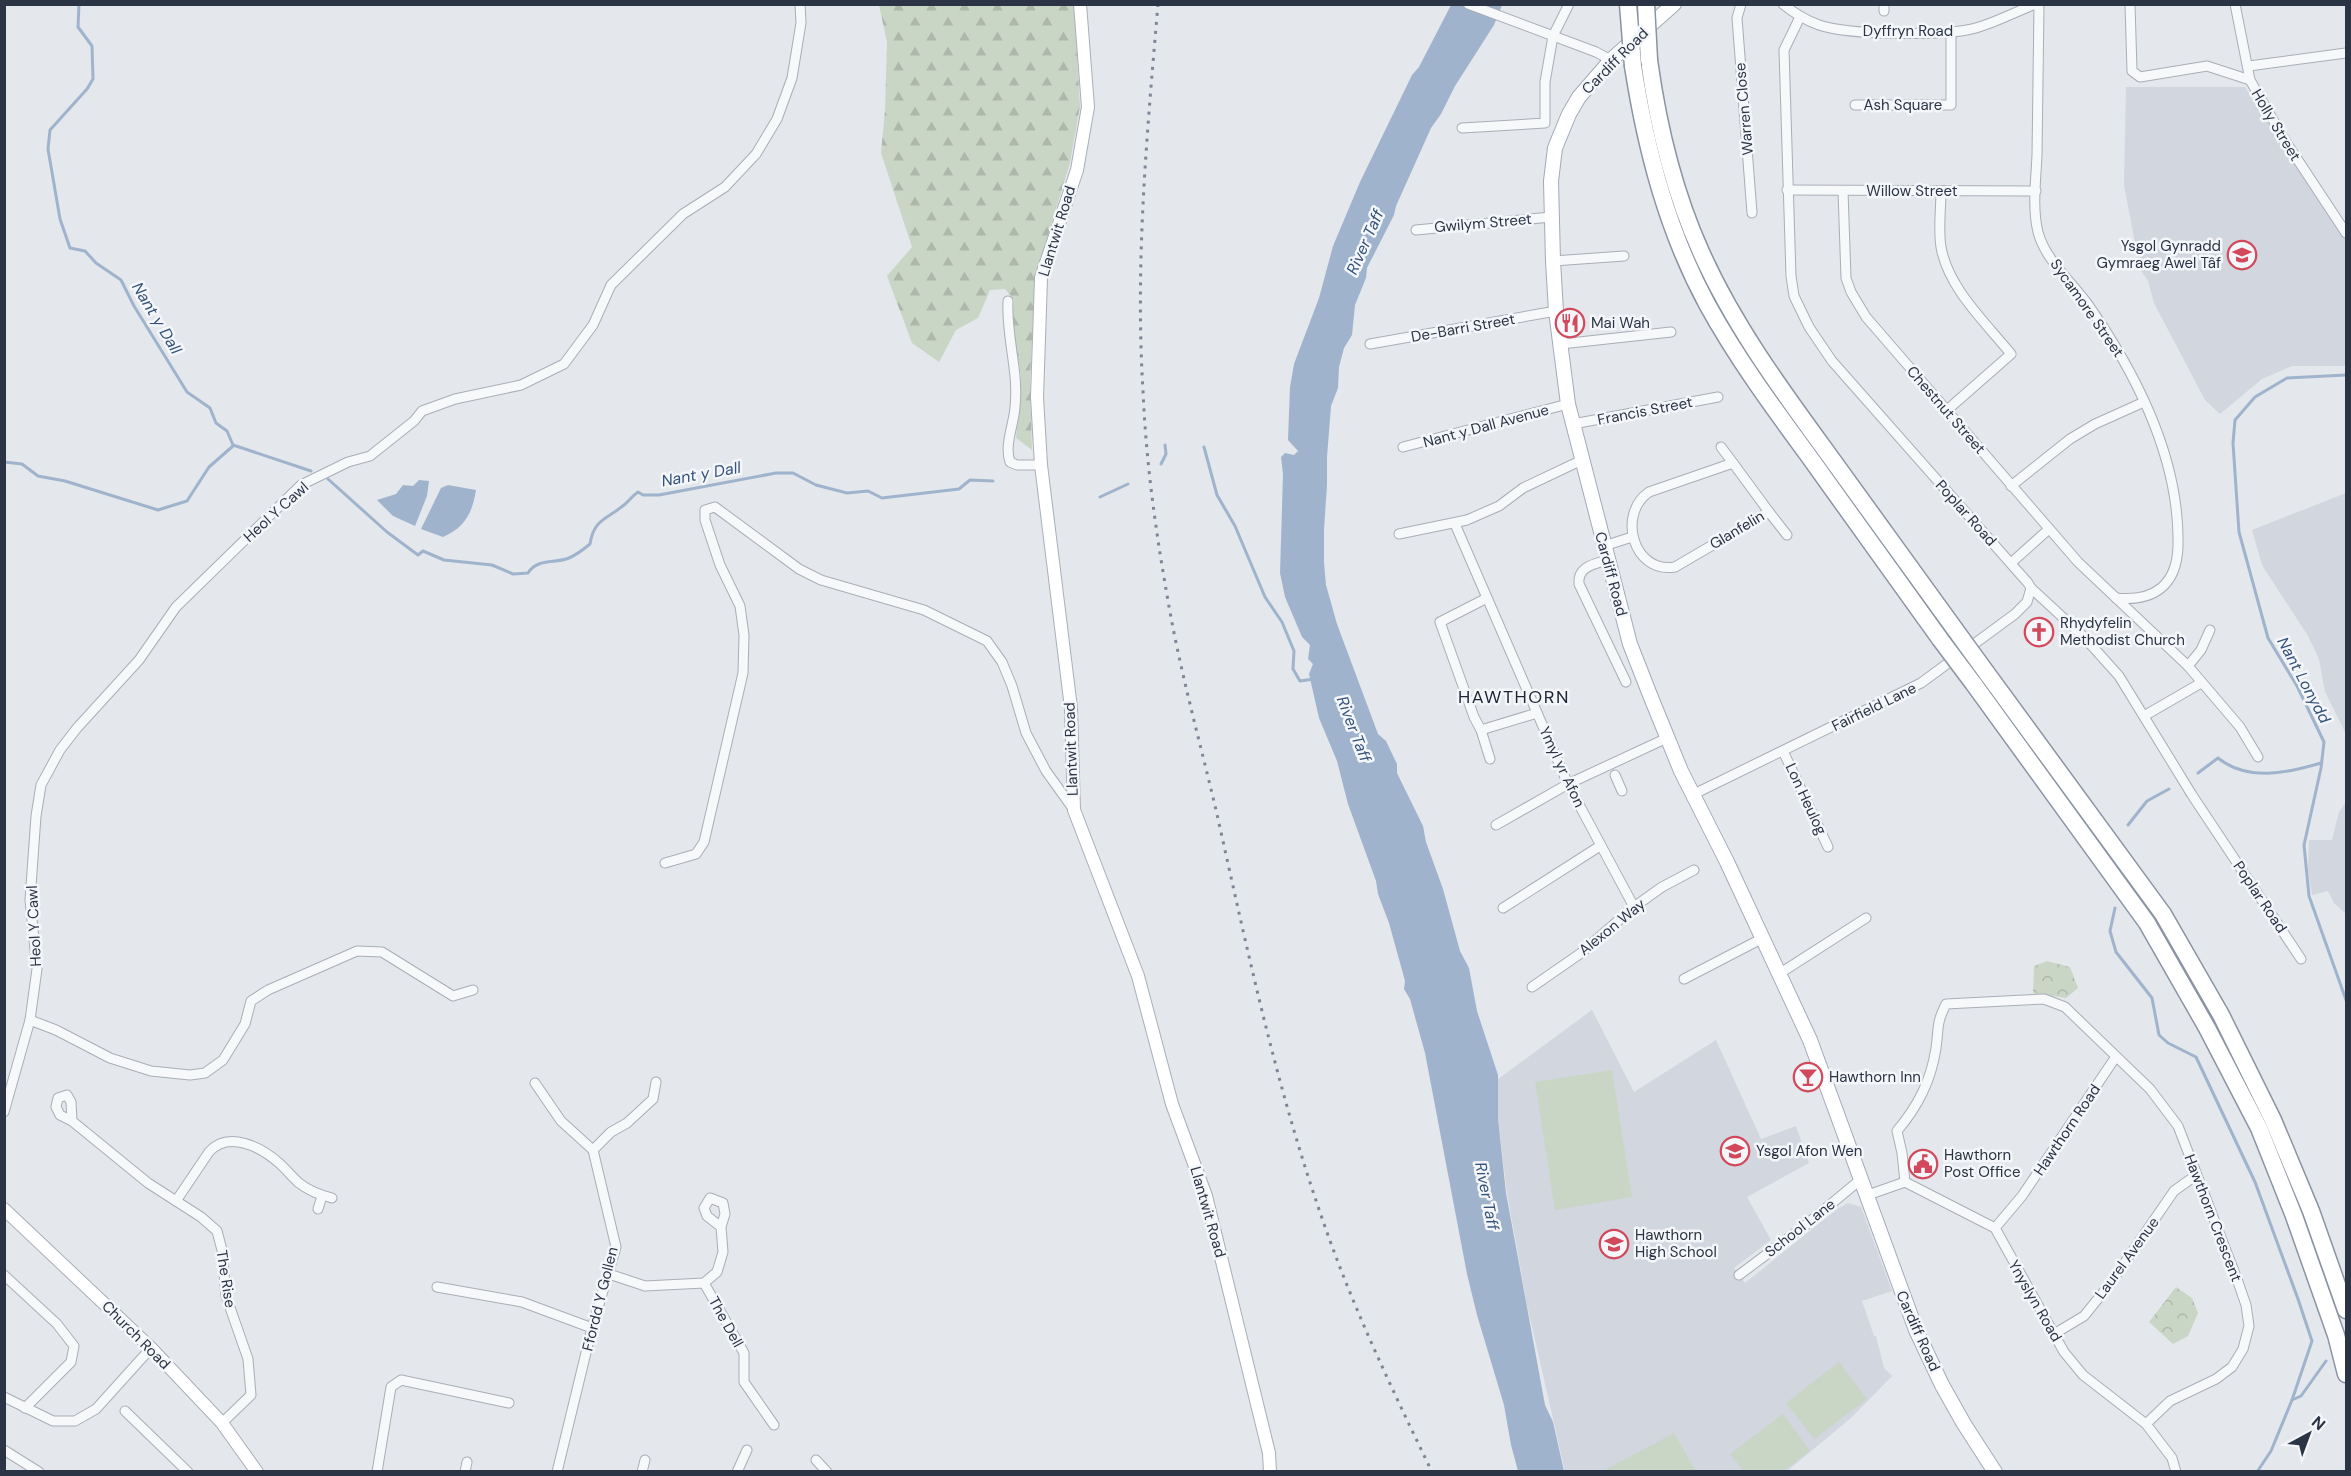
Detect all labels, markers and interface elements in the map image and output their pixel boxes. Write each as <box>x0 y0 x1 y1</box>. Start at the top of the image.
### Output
street label: Dyffryn Road <box>1863 21 1953 41</box>
street label: Cardiff Road <box>1577 23 1653 99</box>
street label: Warren Close <box>1730 62 1758 156</box>
street label: Holly Street <box>2247 85 2305 165</box>
street label: Ash Square <box>1864 95 1942 115</box>
street label: Willow Street <box>1866 181 1958 201</box>
street label: Llantwit Road <box>1034 183 1080 279</box>
water label: River Taff <box>1341 205 1389 278</box>
street label: Gwilym Street <box>1433 209 1533 237</box>
place label: Ysgol Gynradd Gymraeg Awel Tâf <box>2096 236 2221 273</box>
school or university icon: Ysgol Gynradd Gymraeg Awel Tâf <box>2226 239 2258 271</box>
street label: Sycamore Street <box>2046 255 2128 361</box>
water label: Nant y Dall <box>127 278 187 358</box>
restaurant icon: Mai Wah <box>1554 307 1586 339</box>
street label: De-Barri Street <box>1409 309 1517 347</box>
place label: Mai Wah <box>1591 313 1650 333</box>
street label: Chestnut Street <box>1902 362 1990 458</box>
street label: Francis Street <box>1596 392 1694 430</box>
street label: Nant y Dall Avenue <box>1421 400 1551 452</box>
water label: Nant y Dall <box>660 457 743 491</box>
street label: Poplar Road <box>1931 476 2001 550</box>
street label: Heol Y Cawl <box>239 477 313 547</box>
street label: Glanfelin <box>1706 506 1768 554</box>
street label: Cardiff Road <box>1590 530 1632 618</box>
place label: Rhydyfelin Methodist Church <box>2060 613 2185 650</box>
church icon: Rhydyfelin Methodist Church <box>2023 616 2055 648</box>
water label: Nant Lonydd <box>2272 633 2336 728</box>
street label: Fairfield Lane <box>1828 678 1920 736</box>
district label: HAWTHORN <box>1458 685 1570 709</box>
water label: River Taff <box>1332 693 1377 766</box>
street label: Llantwit Road <box>1059 702 1083 796</box>
street label: Ymyl yr Afon <box>1535 723 1589 811</box>
street label: Lon Heulog <box>1781 760 1831 838</box>
street label: Poplar Road <box>2229 857 2291 937</box>
street label: Heol Y Cawl <box>22 885 46 967</box>
street label: Alexon Way <box>1575 894 1650 960</box>
bar icon: Hawthorn Inn <box>1792 1061 1824 1093</box>
place label: Hawthorn Inn <box>1829 1067 1921 1087</box>
street label: Hawthorn Road <box>2029 1080 2105 1180</box>
school or university icon: Ysgol Afon Wen <box>1719 1135 1751 1167</box>
place label: Ysgol Afon Wen <box>1756 1141 1862 1161</box>
place label: Hawthorn Post Office <box>1944 1145 2021 1182</box>
public building icon: Hawthorn Post Office <box>1907 1148 1939 1180</box>
street label: Hawthorn Crescent <box>2179 1151 2247 1285</box>
water label: River Taff <box>1470 1160 1504 1233</box>
street label: Llantwit Road <box>1185 1164 1231 1260</box>
street label: School Lane <box>1761 1194 1839 1262</box>
street label: Laurel Avenue <box>2090 1213 2164 1303</box>
place label: Hawthorn High School <box>1635 1225 1717 1262</box>
school or university icon: Hawthorn High School <box>1598 1228 1630 1260</box>
street label: Ffordd Y Gollen <box>577 1245 623 1353</box>
street label: The Rise <box>212 1249 240 1309</box>
street label: Ynyslyn Road <box>2004 1257 2066 1345</box>
street label: Cardiff Road <box>1891 1288 1945 1374</box>
street label: The Dell <box>704 1293 748 1351</box>
street label: Church Road <box>97 1296 175 1374</box>
north arrow <box>2279 1404 2339 1464</box>
text: N <box>2307 1411 2330 1435</box>

